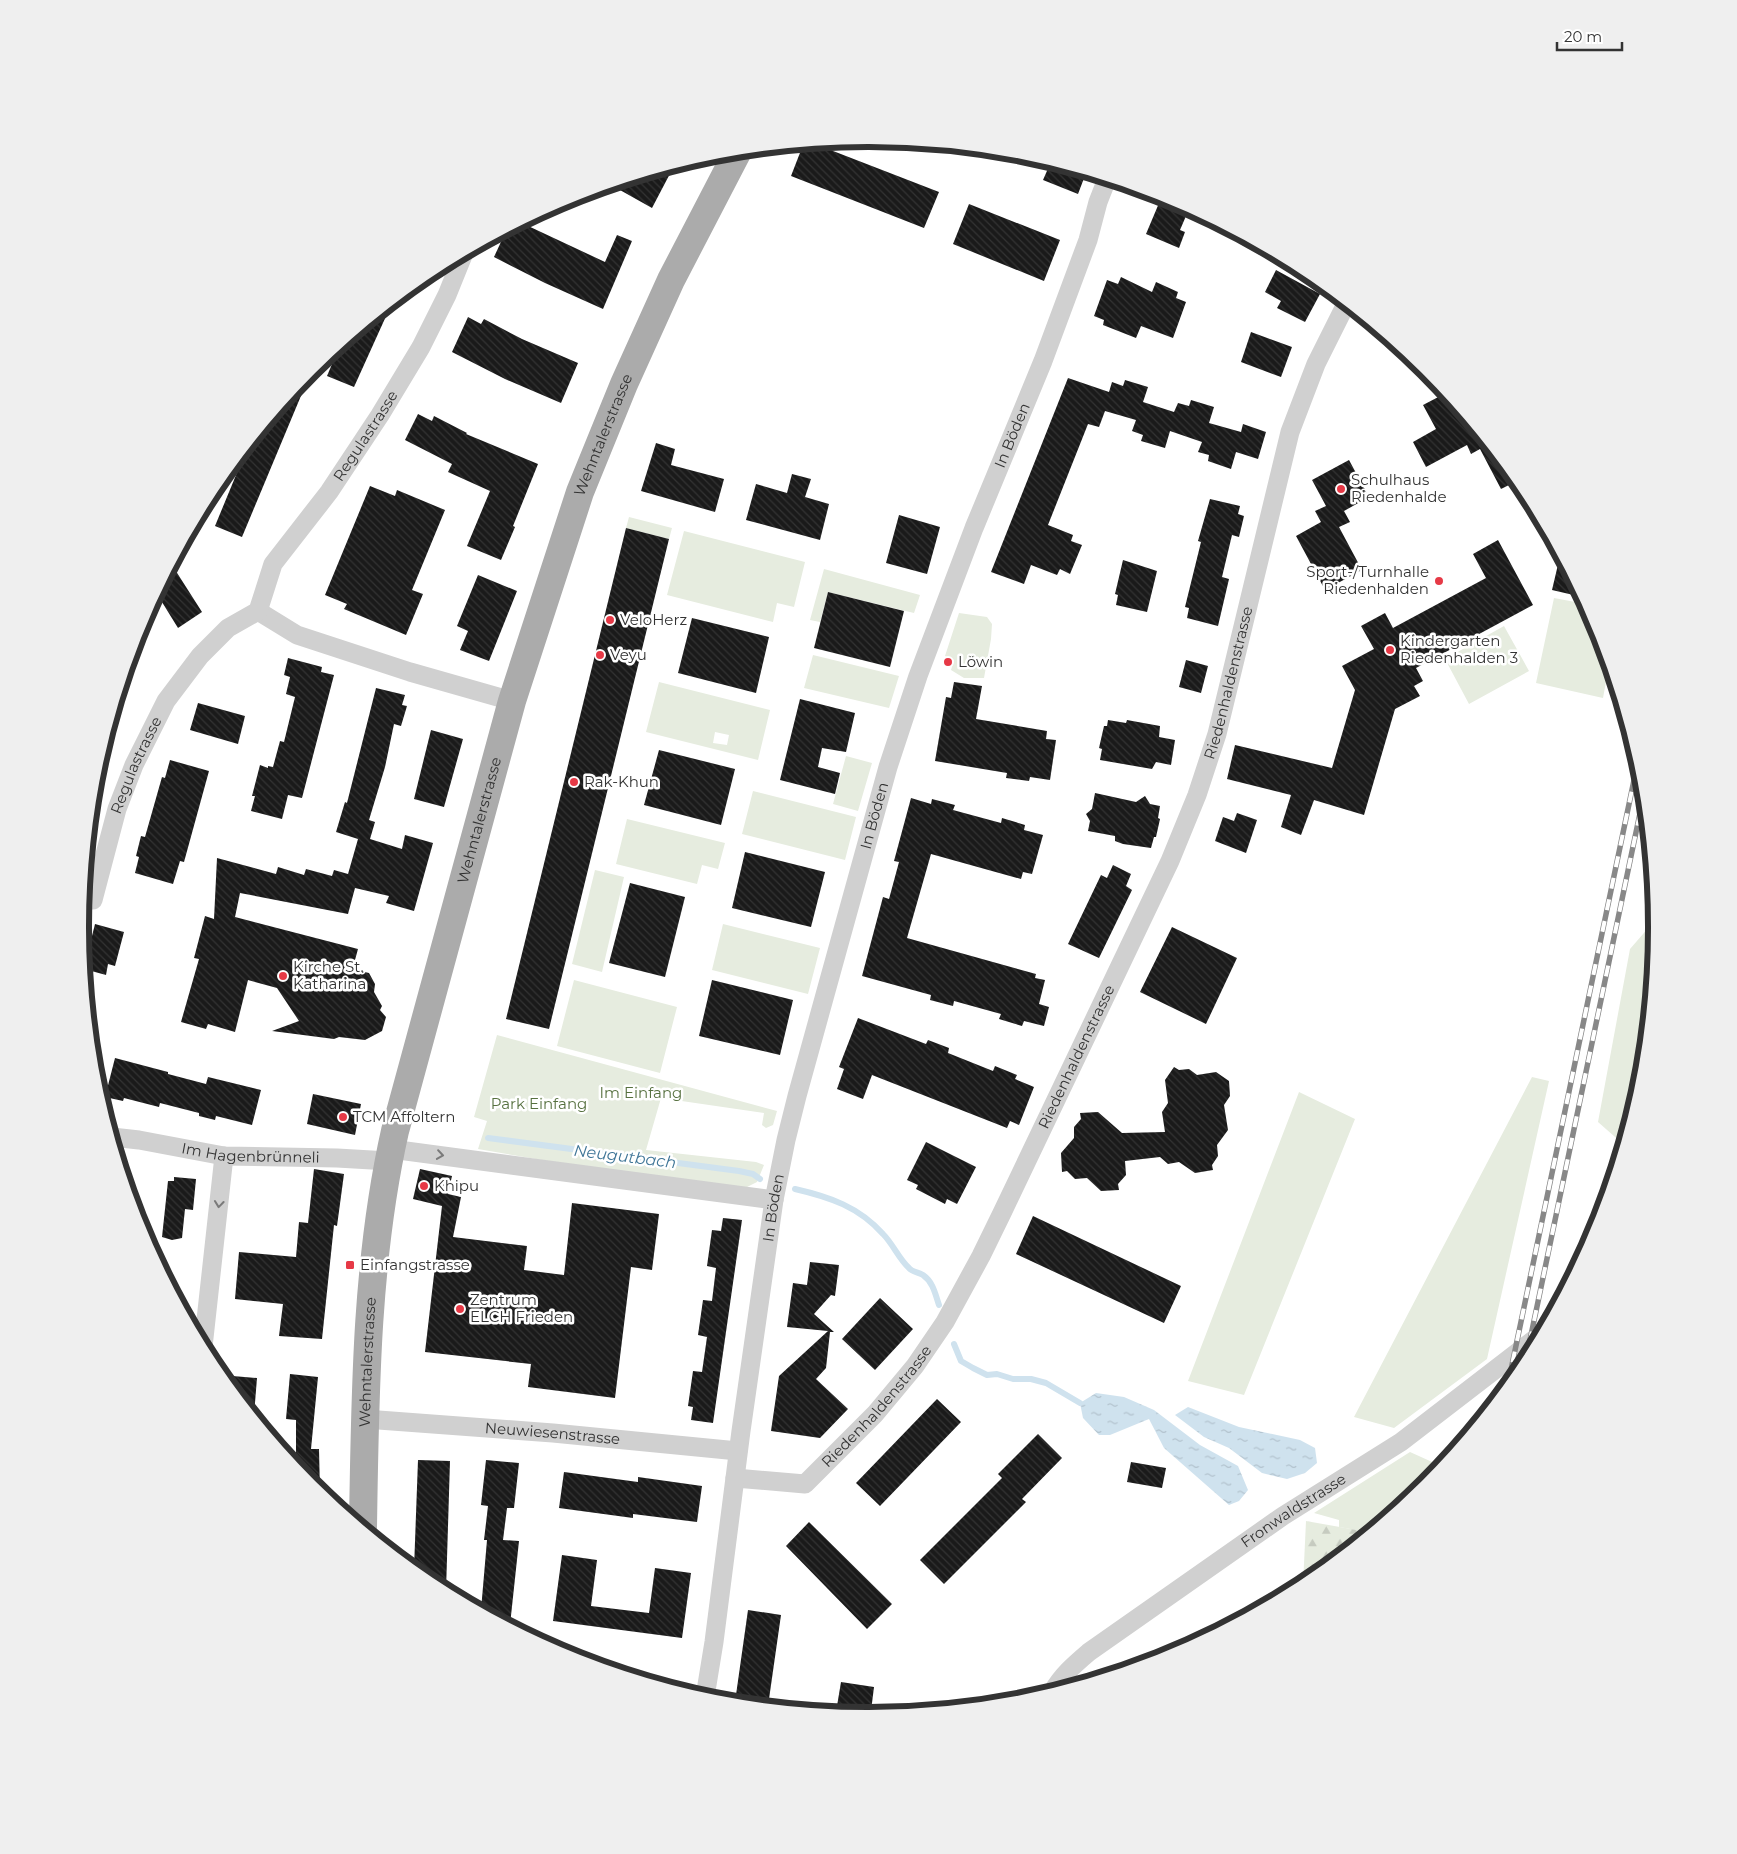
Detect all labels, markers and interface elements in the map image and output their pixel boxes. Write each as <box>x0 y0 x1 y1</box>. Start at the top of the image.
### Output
scale bar <box>1557 20 1622 52</box>
text: 20 m <box>1564 27 1602 46</box>
street label: Wehntalerstrasse <box>569 371 636 499</box>
street label: Regulastrasse <box>329 387 402 485</box>
street label: In Böden <box>990 400 1034 471</box>
place label: Schulhaus Riedenhalde <box>1351 470 1447 506</box>
marker: Schulhaus Riedenhalde <box>1335 483 1347 495</box>
place label: Sport-/Turnhalle Riedenhalden <box>1306 562 1429 598</box>
marker: Sport-/Turnhalle Riedenhalden <box>1433 575 1445 587</box>
street label: Riedenhaldenstrasse <box>1199 604 1257 762</box>
place label: VeloHerz <box>620 610 687 629</box>
marker: VeloHerz <box>604 614 616 626</box>
place label: Kindergarten Riedenhalden 3 <box>1400 631 1518 667</box>
marker: Kindergarten Riedenhalden 3 <box>1384 644 1396 656</box>
place label: Veyu <box>610 645 647 664</box>
marker: Veyu <box>594 649 606 661</box>
place label: Löwin <box>958 652 1003 671</box>
marker: Löwin <box>942 656 954 668</box>
street label: Regulastrasse <box>106 713 166 816</box>
street label: Wehntalerstrasse <box>453 755 505 886</box>
place label: Rak-Khun <box>584 772 659 791</box>
marker: Rak-Khun <box>568 776 580 788</box>
street label: In Böden <box>856 780 892 851</box>
place label: Kirche St. Katharina <box>293 957 366 993</box>
marker: Kirche St. Katharina <box>277 970 289 982</box>
street label: Riedenhaldenstrasse <box>1034 982 1118 1132</box>
park label: Im Einfang <box>600 1083 682 1102</box>
park label: Park Einfang <box>491 1094 587 1113</box>
place label: TCM Affoltern <box>353 1107 455 1126</box>
marker: TCM Affoltern <box>337 1111 349 1123</box>
street label: Im Hagenbrünneli <box>180 1138 320 1167</box>
water label: Neugutbach <box>573 1141 677 1172</box>
one-way arrow <box>436 1149 444 1160</box>
street label: In Böden <box>758 1172 788 1243</box>
place label: Khipu <box>434 1176 479 1195</box>
marker: Khipu <box>418 1180 430 1192</box>
one-way arrow <box>214 1201 225 1209</box>
place label: Einfangstrasse <box>360 1255 470 1274</box>
marker: Einfangstrasse <box>344 1259 356 1271</box>
place label: Zentrum ELCH Frieden <box>470 1290 573 1326</box>
street label: Wehntalerstrasse <box>355 1296 380 1427</box>
marker: Zentrum ELCH Frieden <box>454 1303 466 1315</box>
street label: Riedenhaldenstrasse <box>817 1341 935 1471</box>
street label: Neuwiesenstrasse <box>484 1418 621 1448</box>
street label: Fronwaldstrasse <box>1237 1469 1349 1552</box>

